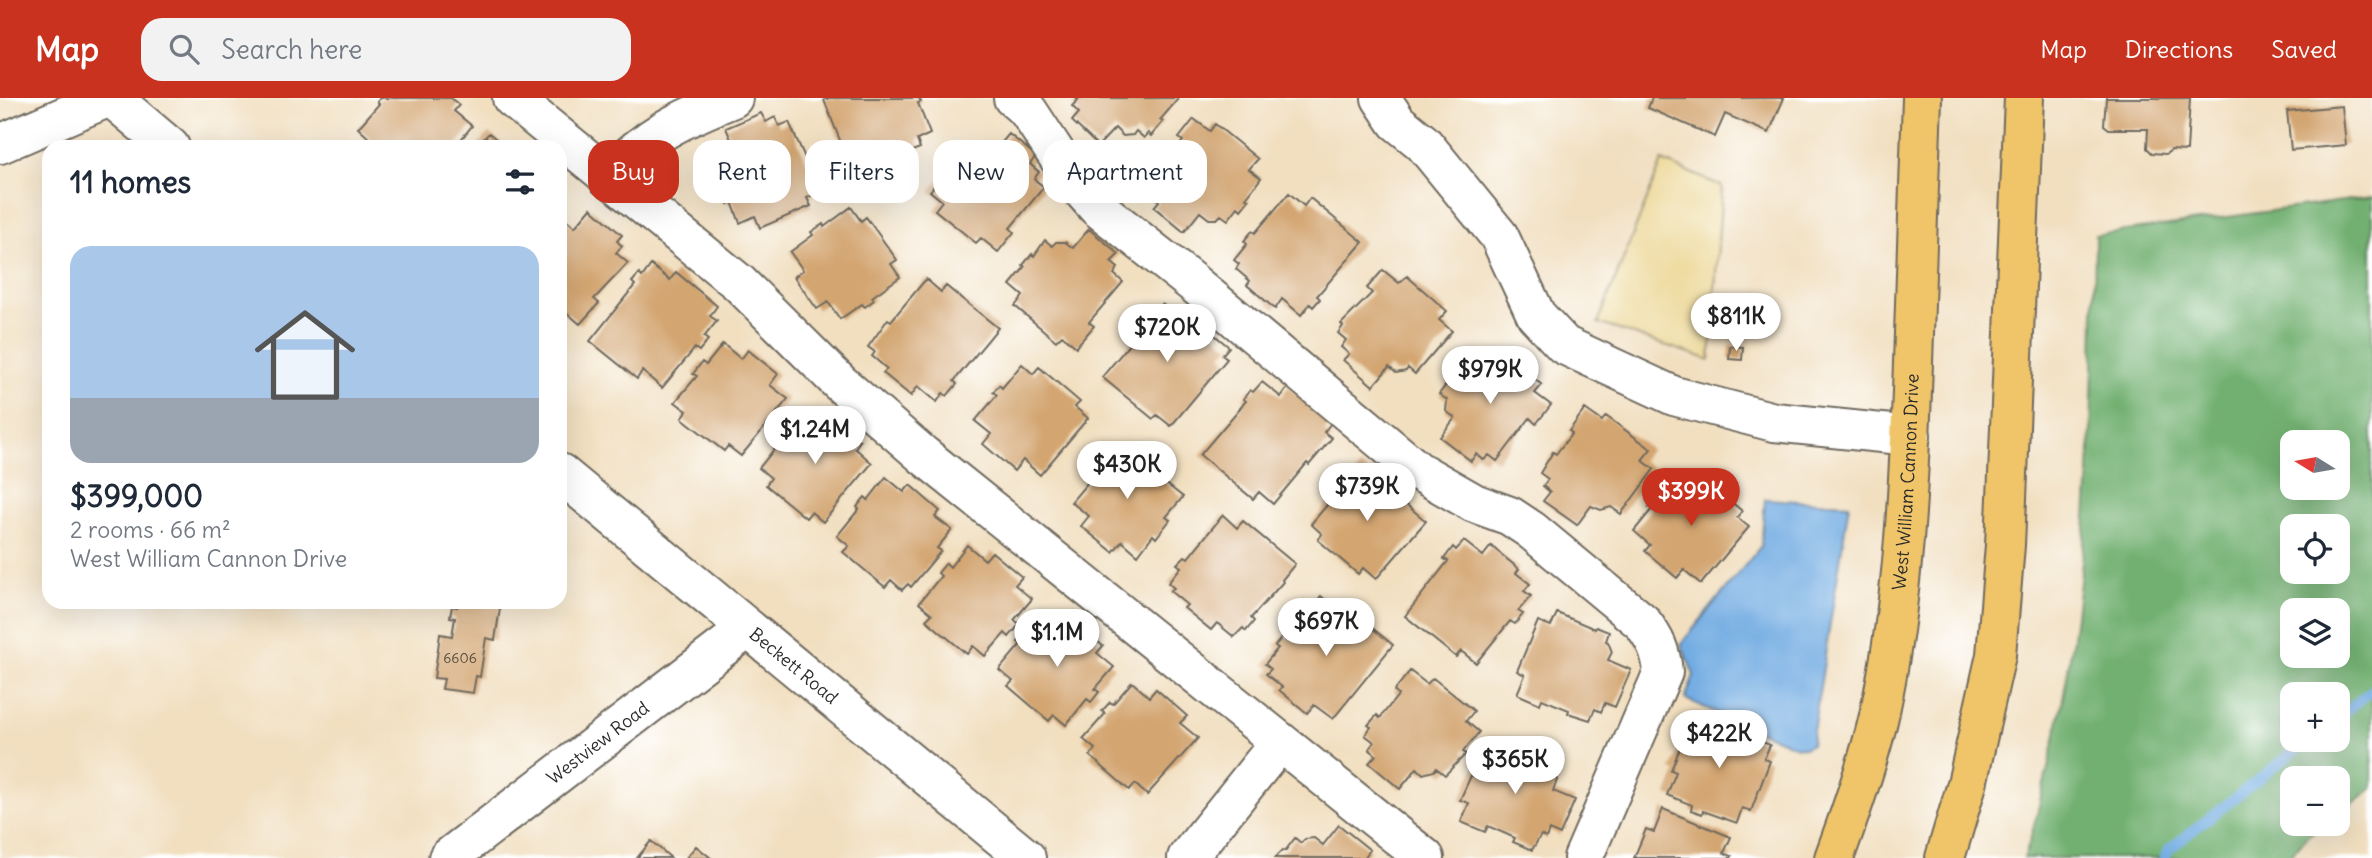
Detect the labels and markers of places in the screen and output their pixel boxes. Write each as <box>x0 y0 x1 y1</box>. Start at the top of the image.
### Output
pin: $811K <box>1687 294 1785 353</box>
pin: $720K <box>1118 304 1216 364</box>
pin: $979K <box>1441 346 1539 406</box>
pin: $1.24M <box>758 406 872 466</box>
pin: $430K <box>1078 442 1176 501</box>
pin: $739K <box>1318 464 1416 523</box>
pin: $399K <box>1642 468 1740 528</box>
pin: $697K <box>1277 598 1375 658</box>
pin: $1.1M <box>1008 610 1106 669</box>
pin: $422K <box>1670 710 1768 770</box>
pin: $365K <box>1466 736 1564 796</box>

